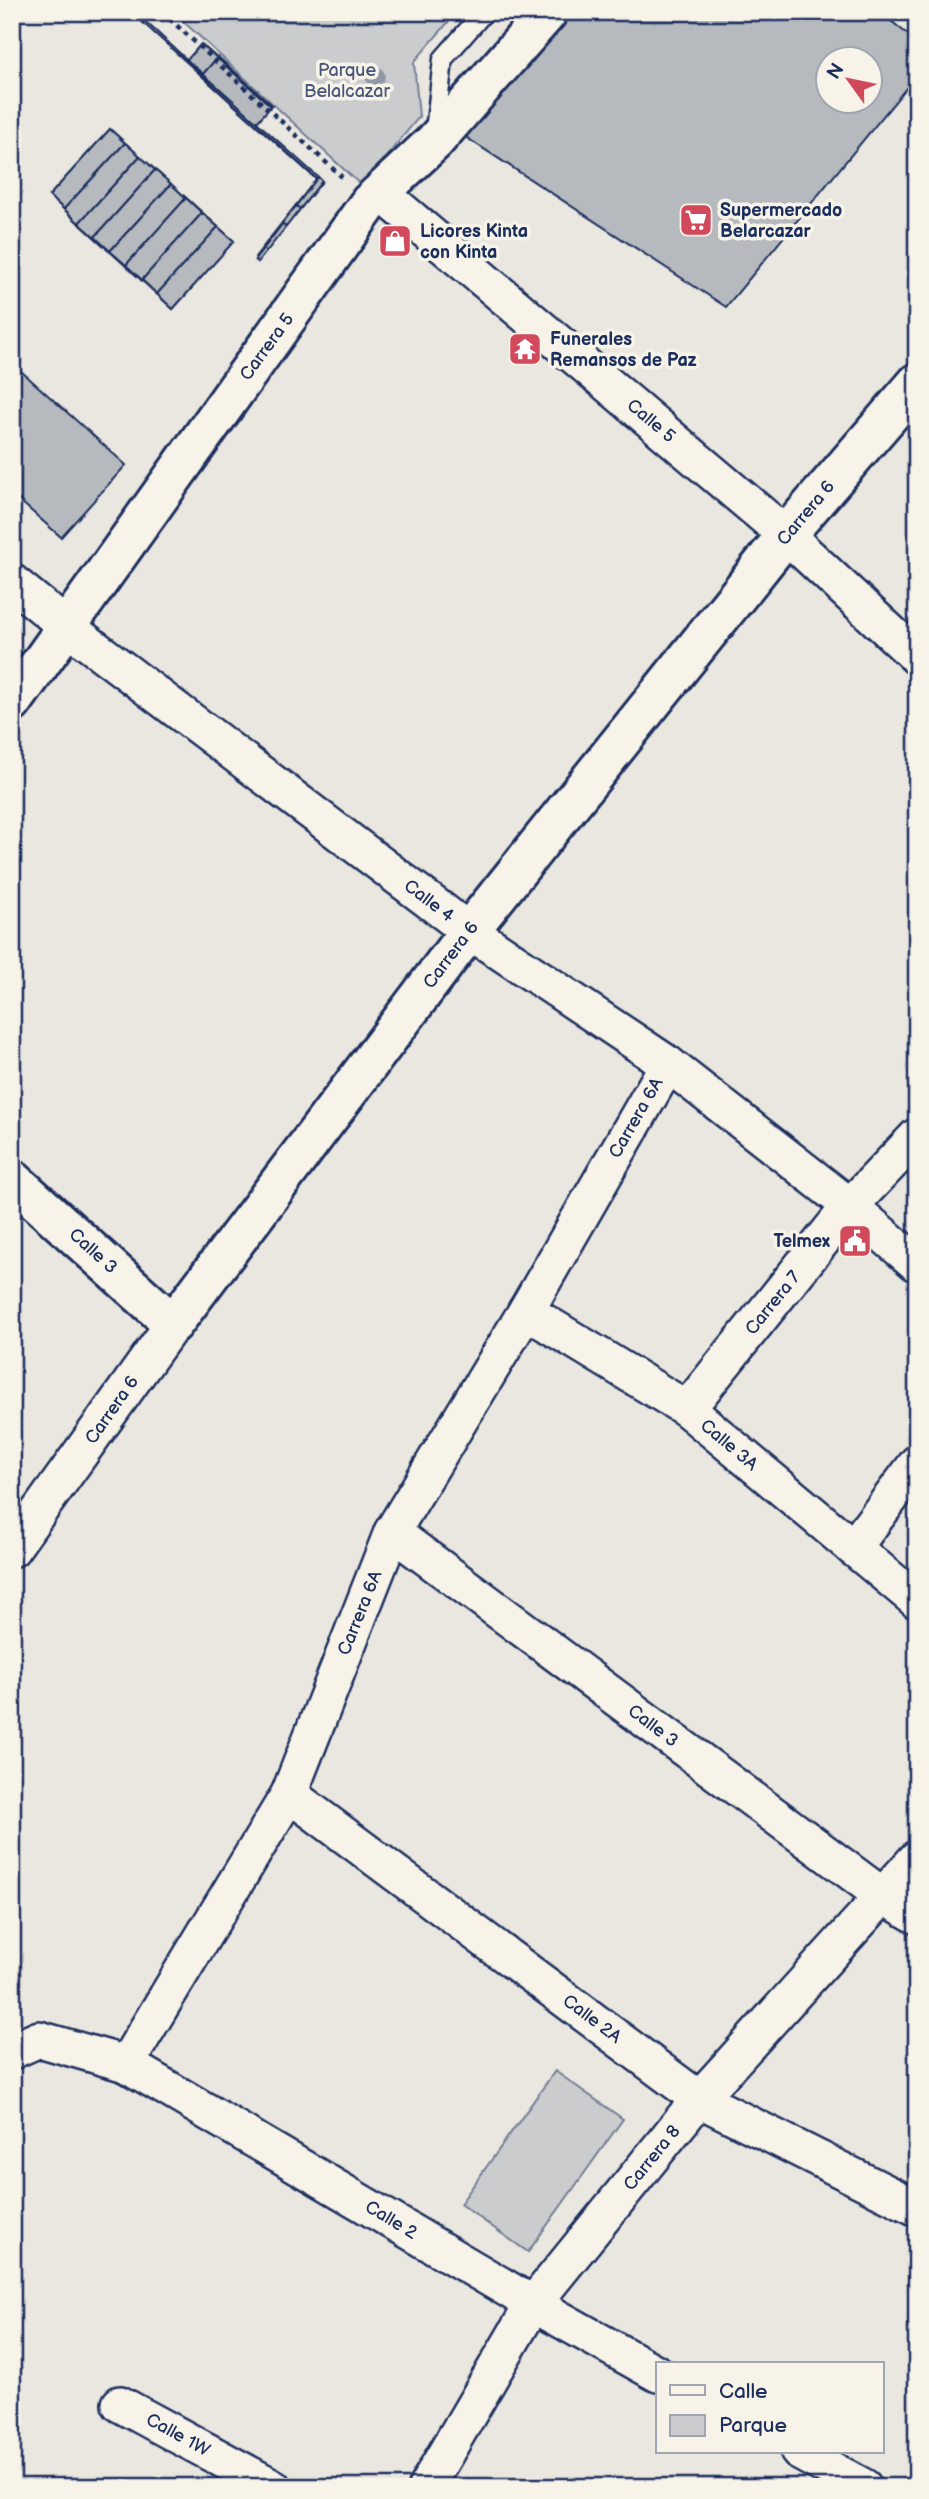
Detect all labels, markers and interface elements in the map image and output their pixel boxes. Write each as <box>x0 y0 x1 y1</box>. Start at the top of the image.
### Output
north arrow <box>814 46 884 116</box>
text: N <box>822 59 850 84</box>
park label: Parque Belalcazar <box>304 60 390 102</box>
place label: Supermercado Belarcazar <box>720 200 842 242</box>
supermarket icon: Supermercado Belarcazar <box>677 201 715 239</box>
place label: Licores Kinta con Kinta <box>420 221 528 263</box>
shop icon: Licores Kinta con Kinta <box>376 222 414 260</box>
street label: Carrera 5 <box>236 309 298 385</box>
place label: Funerales Remansos de Paz <box>550 329 697 371</box>
temple icon: Funerales Remansos de Paz <box>506 330 544 368</box>
street label: Calle 5 <box>623 395 679 447</box>
street label: Carrera 6 <box>773 476 839 550</box>
street label: Calle 4 <box>400 875 458 927</box>
street label: Carrera 6 <box>419 917 483 993</box>
street label: Carrera 6A <box>605 1074 667 1162</box>
public building icon: Telmex <box>836 1222 874 1260</box>
street label: Calle 3 <box>65 1224 121 1278</box>
place label: Telmex <box>773 1231 830 1252</box>
street label: Carrera 7 <box>741 1267 805 1339</box>
street label: Carrera 6 <box>81 1372 143 1448</box>
street label: Calle 3A <box>696 1415 762 1475</box>
street label: Carrera 6A <box>334 1568 386 1658</box>
street label: Calle 3 <box>624 1700 682 1752</box>
street label: Calle 2A <box>559 1990 625 2048</box>
street label: Carrera 8 <box>619 2121 685 2195</box>
street label: Calle 2 <box>361 2196 421 2244</box>
legend <box>656 2362 884 2454</box>
text: Calle <box>719 2379 768 2404</box>
street label: Calle 1W <box>142 2409 214 2461</box>
text: Parque <box>719 2413 787 2438</box>

